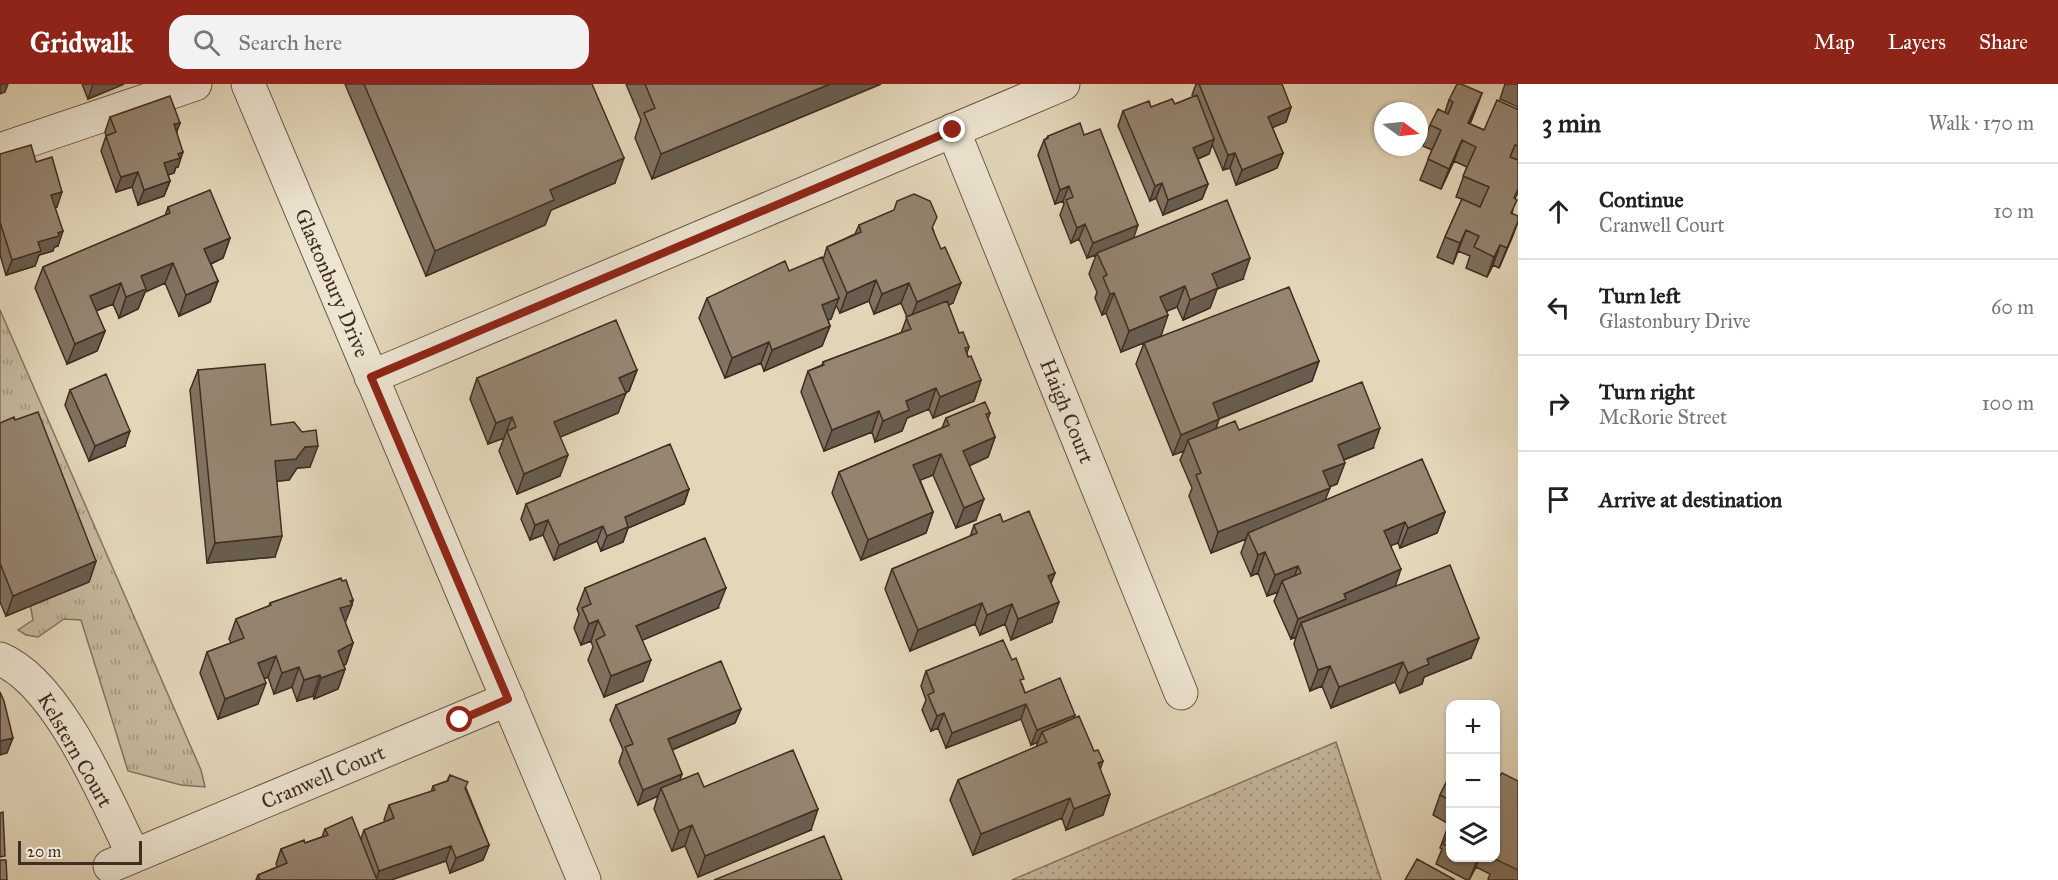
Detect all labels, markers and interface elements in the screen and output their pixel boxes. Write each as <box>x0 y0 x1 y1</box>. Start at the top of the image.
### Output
search box <box>169 15 589 69</box>
text: Gridwalk <box>30 25 133 60</box>
icon: search <box>190 26 223 59</box>
text: Search here <box>238 29 342 56</box>
text: Map <box>1814 29 1855 55</box>
text: Layers <box>1888 29 1946 55</box>
text: Share <box>1979 29 2028 55</box>
north arrow <box>1374 102 1428 156</box>
text: 3 min <box>1542 107 1601 139</box>
text: Walk · 170 m <box>1929 111 2034 135</box>
route end <box>939 116 965 142</box>
text: Continue <box>1599 186 1684 213</box>
icon: ahead <box>1542 195 1575 228</box>
text: 10 m <box>1993 199 2034 223</box>
street label: Glastonbury Drive <box>289 205 375 362</box>
text: Cranwell Court <box>1599 213 1725 237</box>
text: Turn left <box>1599 282 1681 309</box>
icon: left <box>1542 291 1575 324</box>
text: 60 m <box>1991 295 2034 319</box>
text: Glastonbury Drive <box>1599 309 1751 333</box>
street label: Haigh Court <box>1034 355 1100 468</box>
text: Turn right <box>1599 378 1695 405</box>
icon: right <box>1542 387 1575 420</box>
text: 100 m <box>1982 391 2034 415</box>
text: McRorie Street <box>1599 405 1727 429</box>
icon: arrive <box>1542 483 1575 516</box>
text: Arrive at destination <box>1599 486 1782 513</box>
street label: Kelstern Court <box>32 688 119 813</box>
map controls <box>1446 700 1500 862</box>
button: + <box>1446 700 1500 754</box>
route start <box>446 706 472 732</box>
street label: Cranwell Court <box>257 739 389 815</box>
button: − <box>1446 754 1500 808</box>
button: layers <box>1446 808 1500 862</box>
scale bar <box>18 838 142 866</box>
text: 20 m <box>27 842 61 861</box>

